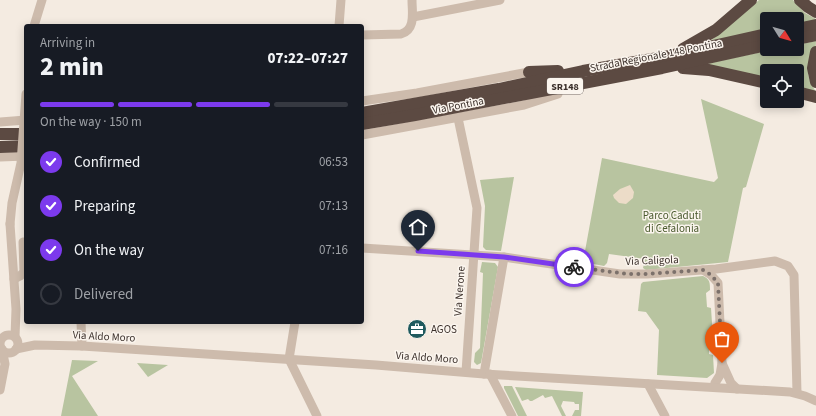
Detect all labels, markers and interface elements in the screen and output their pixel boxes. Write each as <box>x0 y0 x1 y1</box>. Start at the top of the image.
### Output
north arrow <box>760 12 804 56</box>
map controls <box>760 12 804 108</box>
text: Arriving in <box>40 34 95 52</box>
street label: Strada Regionale 148 Pontina <box>589 35 724 76</box>
text: 2 min <box>40 48 104 85</box>
text: 07:22–07:27 <box>267 48 348 69</box>
button: locate <box>760 64 804 108</box>
road number: SR148 <box>547 78 583 94</box>
street label: Via Pontina <box>431 93 485 118</box>
text: On the way · 150 m <box>40 113 142 131</box>
icon: check <box>40 151 62 173</box>
text: Confirmed <box>74 152 140 173</box>
text: 06:53 <box>319 153 348 171</box>
icon: check <box>40 195 62 217</box>
text: Preparing <box>74 196 135 217</box>
text: 07:13 <box>319 197 348 215</box>
park label: Parco Caduti di Cefalonia <box>643 208 701 236</box>
pin <box>401 210 435 251</box>
icon: home <box>407 216 429 238</box>
icon: check <box>40 239 62 261</box>
text: On the way <box>74 240 144 261</box>
text: 07:16 <box>319 241 348 259</box>
courier <box>554 247 594 287</box>
street label: Via Caligola <box>625 252 679 269</box>
icon: bike <box>563 256 585 278</box>
street label: Via Nerone <box>450 265 469 316</box>
text: Delivered <box>74 284 133 305</box>
office icon: AGOS <box>406 318 428 340</box>
place label: AGOS <box>431 322 457 337</box>
pin <box>705 322 739 363</box>
street label: Via Aldo Moro <box>72 327 136 346</box>
icon: bag <box>711 328 733 350</box>
street label: Via Aldo Moro <box>395 348 459 367</box>

